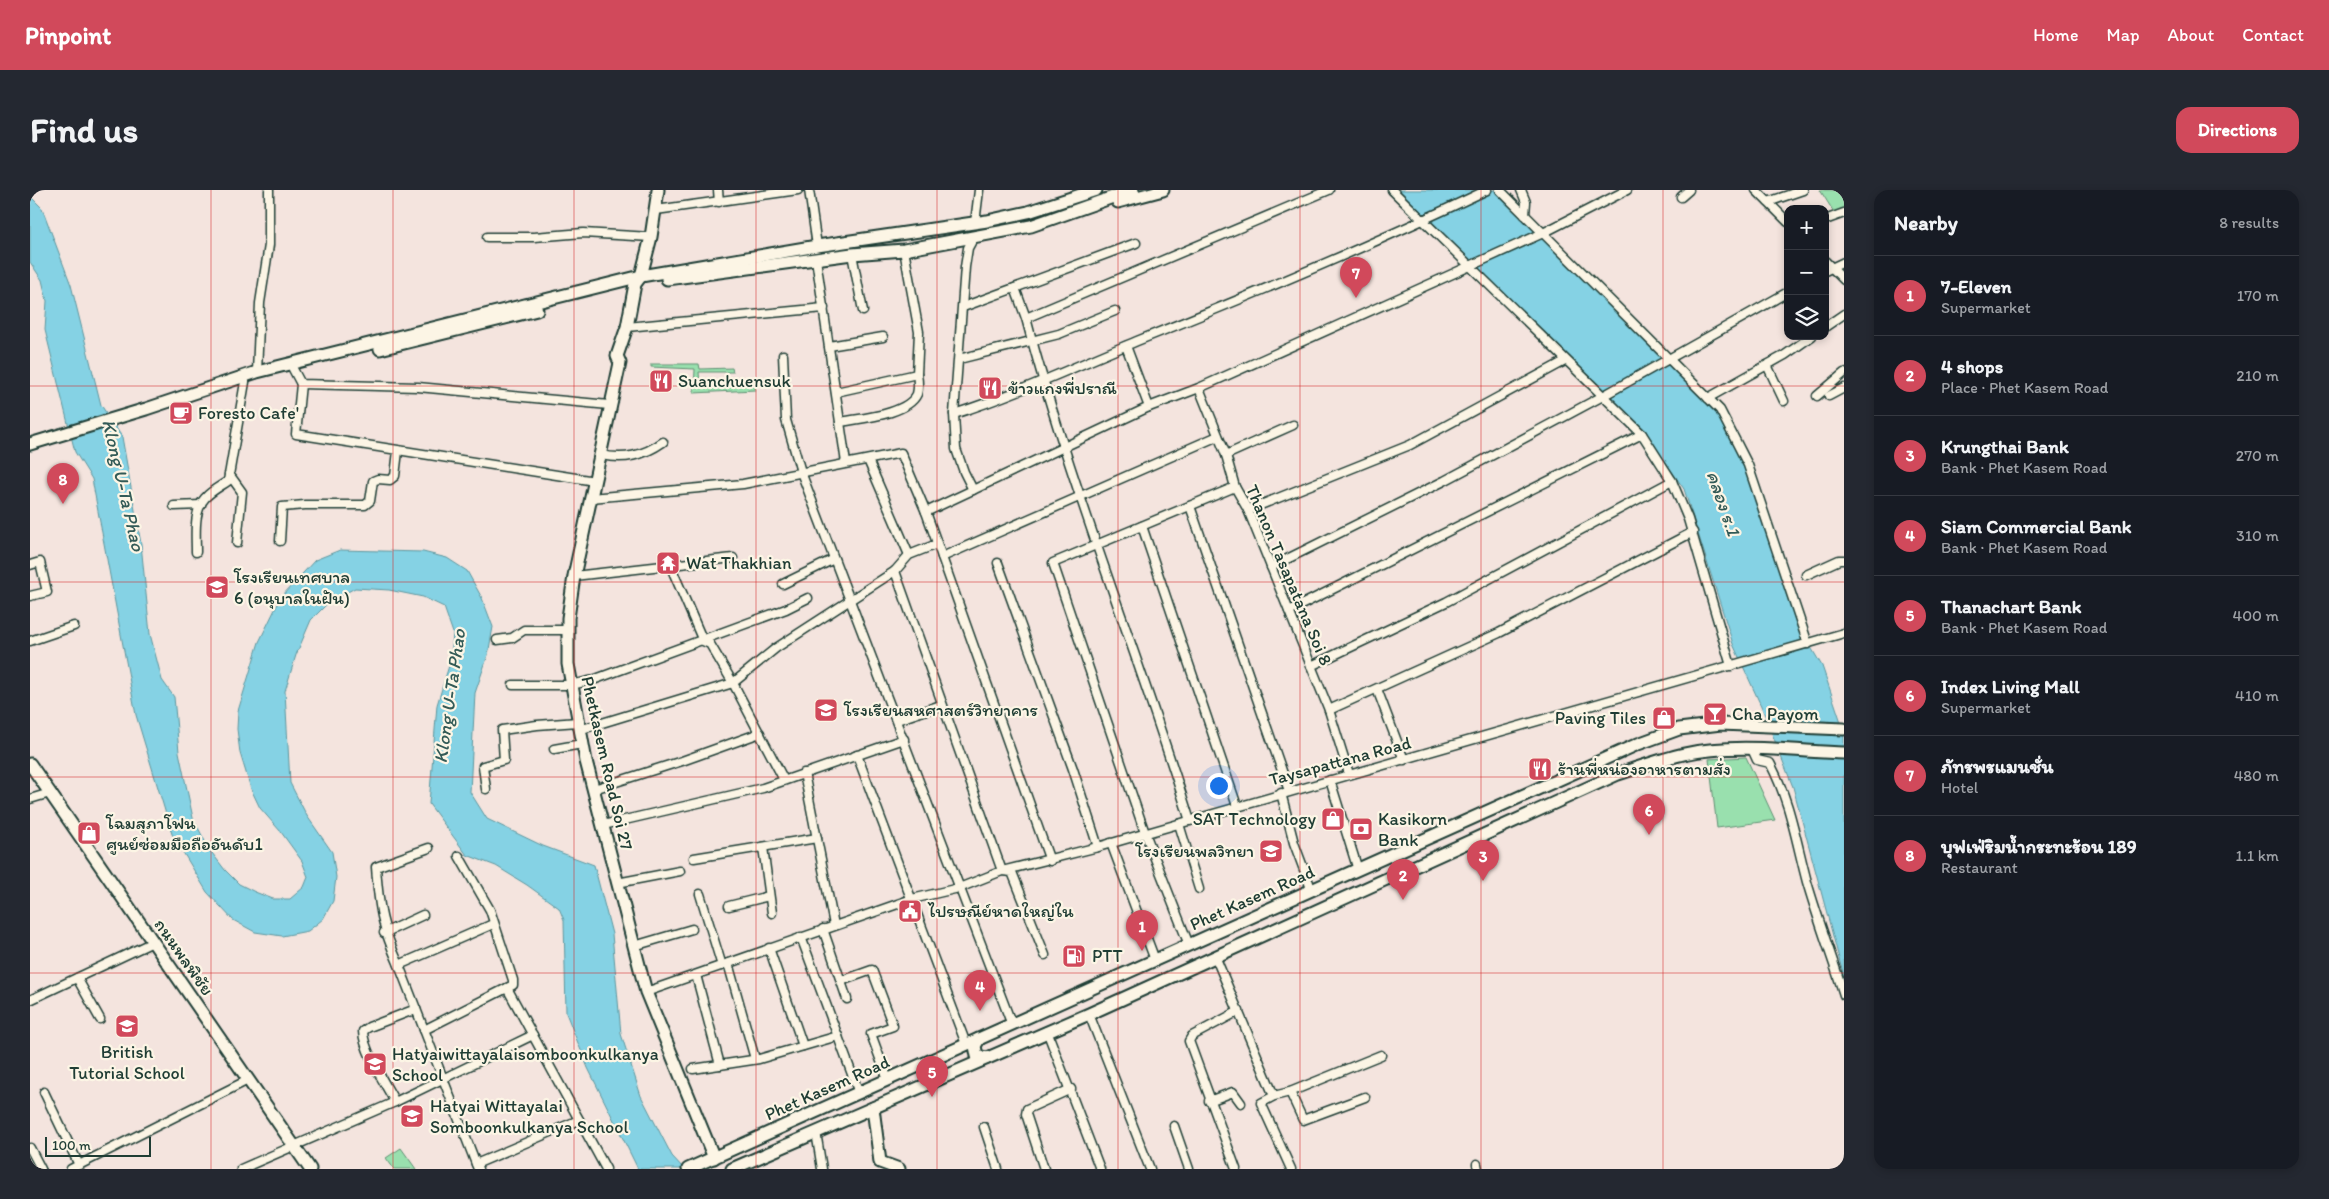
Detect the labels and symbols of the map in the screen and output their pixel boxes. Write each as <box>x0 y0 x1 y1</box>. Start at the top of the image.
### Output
pin: 7 <box>1340 257 1372 298</box>
restaurant icon: Suanchuensuk <box>648 368 674 394</box>
place label: Suanchuensuk <box>678 370 791 392</box>
restaurant icon: ข้าวแกงพี่ปราณี <box>977 375 1003 401</box>
place label: ข้าวแกงพี่ปราณี <box>1008 376 1117 399</box>
cafe icon: Foresto Cafe' <box>168 400 194 426</box>
place label: Foresto Cafe' <box>198 402 299 424</box>
water label: Klong U-Ta Phao <box>97 417 150 555</box>
pin: 8 <box>47 463 79 504</box>
water label: คลอง ร.1 <box>1702 468 1745 539</box>
street label: Thanon Tasapatana Soi 8 <box>1241 481 1337 669</box>
temple icon: Wat Thakhian <box>655 550 681 576</box>
place label: Wat Thakhian <box>686 552 792 574</box>
place label: โรงเรียนเทศบาล 6 (อนุบาลในฝัน) <box>233 566 350 609</box>
school or university icon: โรงเรียนเทศบาล 6 (อนุบาลในฝัน) <box>204 574 230 600</box>
water label: Klong U-Ta Phao <box>429 626 470 764</box>
street label: Phetkasem Road Soi 27 <box>576 674 638 852</box>
school or university icon: โรงเรียนสหศาสตร์วิทยาคาร <box>813 697 839 723</box>
place label: โรงเรียนสหศาสตร์วิทยาคาร <box>843 699 1038 721</box>
bar icon: Cha Payom <box>1702 701 1728 727</box>
place label: Cha Payom <box>1732 703 1819 725</box>
shop icon: Paving Tiles <box>1651 705 1677 731</box>
place label: Paving Tiles <box>1555 707 1646 729</box>
street label: Taysapattana Road <box>1267 731 1414 791</box>
restaurant icon: ร้านพี่หน่องอาหารตามสั่ง <box>1527 756 1553 782</box>
place label: ร้านพี่หน่องอาหารตามสั่ง <box>1558 757 1731 780</box>
your location <box>1206 773 1232 799</box>
pin: 6 <box>1633 794 1665 835</box>
shop icon: SAT Technology <box>1320 806 1346 832</box>
place label: SAT Technology <box>1193 808 1316 830</box>
place label: Kasikorn Bank <box>1378 808 1447 851</box>
place label: โฉมสุภาโฟน ศูนย์ซ่อมมือถืออันดับ1 <box>105 812 263 855</box>
bank icon: Kasikorn Bank <box>1348 816 1374 842</box>
shop icon: โฉมสุภาโฟน ศูนย์ซ่อมมือถืออันดับ1 <box>76 820 102 846</box>
school or university icon: โรงเรียนพลวิทยา <box>1258 838 1284 864</box>
place label: โรงเรียนพลวิทยา <box>1135 840 1254 862</box>
pin: 3 <box>1467 840 1499 881</box>
pin: 2 <box>1387 859 1419 900</box>
street label: Phet Kasem Road <box>1186 861 1318 935</box>
public building icon: ไปรษณีย์หาดใหญ่ใน <box>897 898 923 924</box>
place label: ไปรษณีย์หาดใหญ่ใน <box>927 900 1074 922</box>
pin: 1 <box>1126 910 1158 951</box>
street label: ถนนพลพิชัย <box>149 914 219 1000</box>
fuel station icon: PTT <box>1061 943 1087 969</box>
place label: PTT <box>1092 945 1122 967</box>
pin: 4 <box>964 970 996 1011</box>
school or university icon: British Tutorial School <box>114 1013 140 1039</box>
place label: British Tutorial School <box>69 1041 185 1084</box>
place label: Hatyaiwittayalaisomboonkulkanya School <box>392 1043 659 1086</box>
school or university icon: Hatyaiwittayalaisomboonkulkanya School <box>362 1051 388 1077</box>
street label: Phet Kasem Road <box>761 1051 893 1125</box>
pin: 5 <box>916 1056 948 1097</box>
place label: Hatyai Wittayalai Somboonkulkanya School <box>430 1095 629 1138</box>
school or university icon: Hatyai Wittayalai Somboonkulkanya School <box>399 1103 425 1129</box>
scale bar <box>45 1134 151 1157</box>

